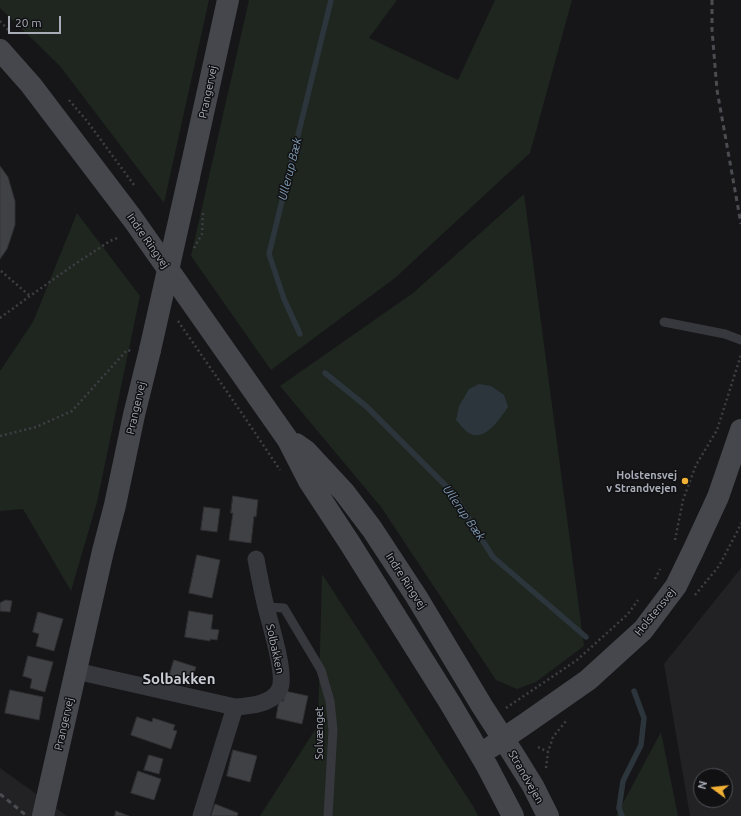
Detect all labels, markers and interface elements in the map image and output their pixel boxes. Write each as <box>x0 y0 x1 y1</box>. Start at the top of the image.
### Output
scale bar <box>10 8 63 34</box>
text: 20 m <box>15 16 42 29</box>
street label: Prangervej <box>196 64 220 120</box>
water label: Ullerup Bæk <box>275 136 305 202</box>
street label: Indre Ringvej <box>124 211 172 271</box>
street label: Prangervej <box>124 380 148 436</box>
place label: Holstensvej v Strandvejen <box>606 468 677 494</box>
marker: Holstensvej v Strandvejen <box>680 476 690 486</box>
water label: Ullerup Bæk <box>440 483 488 543</box>
street label: Indre Ringvej <box>383 550 429 612</box>
street label: Holstensvej <box>632 586 678 638</box>
street label: Solbakken <box>263 623 287 675</box>
district label: Solbakken <box>142 670 216 688</box>
street label: Prangervej <box>52 696 76 752</box>
street label: Solvænget <box>312 707 326 759</box>
street label: Strandvejen <box>506 748 546 806</box>
north arrow <box>693 768 733 808</box>
text: N <box>696 780 709 791</box>

